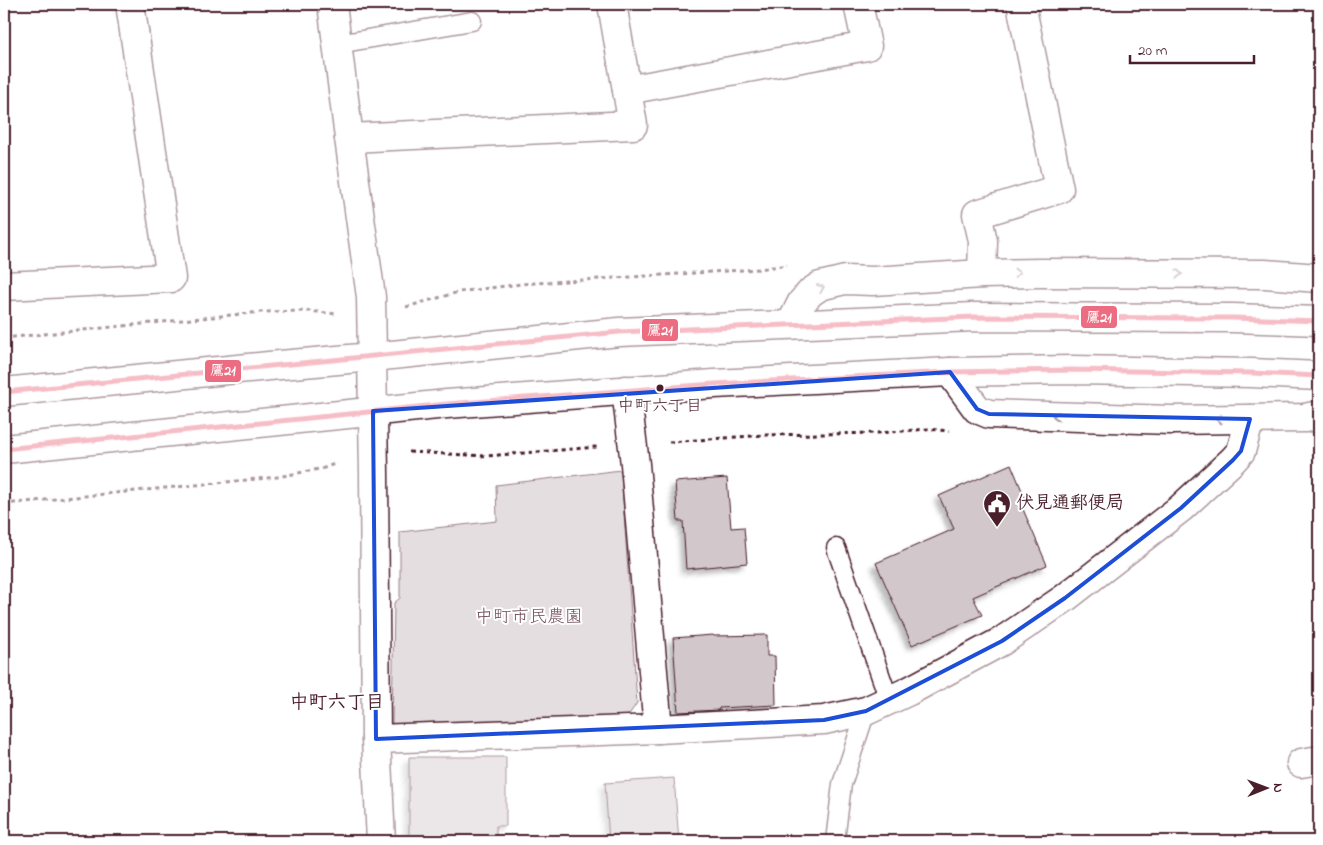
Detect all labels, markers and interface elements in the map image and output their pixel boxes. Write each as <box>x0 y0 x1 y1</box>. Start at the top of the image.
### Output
scale bar <box>1130 32 1254 64</box>
text: 20 m <box>1138 40 1168 62</box>
one-way arrow <box>1013 268 1021 278</box>
one-way arrow <box>1176 269 1183 279</box>
one-way arrow <box>816 283 825 294</box>
line badge: 鷹21 <box>1080 305 1118 329</box>
text: 鷹21 <box>1086 308 1112 329</box>
line badge: 鷹21 <box>641 318 679 342</box>
text: 鷹21 <box>647 321 673 342</box>
line badge: 鷹21 <box>204 359 242 383</box>
text: 鷹21 <box>210 361 236 382</box>
marker: 中町六丁目 <box>655 383 665 393</box>
place label: 中町六丁目 <box>618 394 703 419</box>
one-way arrow <box>1052 411 1060 421</box>
one-way arrow <box>1214 414 1222 425</box>
public building icon: 伏見通郵便局 <box>982 489 1012 528</box>
place label: 伏見通郵便局 <box>1016 491 1124 517</box>
park label: 中町市民農園 <box>475 605 583 631</box>
district label: 中町六丁目 <box>289 690 385 717</box>
north arrow <box>1240 762 1290 812</box>
text: N <box>1267 783 1288 793</box>

